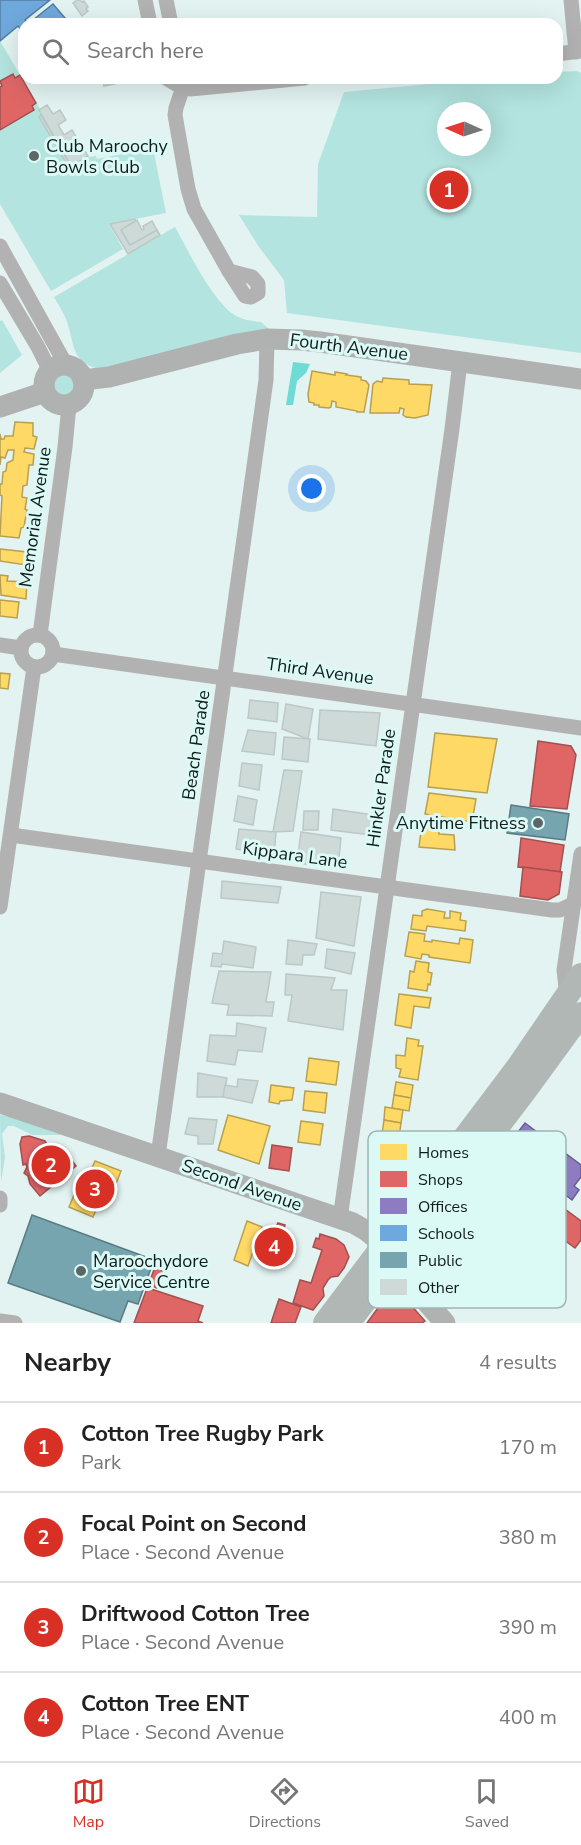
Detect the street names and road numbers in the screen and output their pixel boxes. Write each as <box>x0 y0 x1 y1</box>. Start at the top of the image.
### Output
street label: Fourth Avenue <box>288 328 410 366</box>
street label: Memorial Avenue <box>13 445 57 589</box>
street label: Third Avenue <box>265 652 375 690</box>
street label: Beach Parade <box>176 688 216 802</box>
street label: Hinkler Parade <box>361 727 401 849</box>
street label: Kippara Lane <box>241 836 349 874</box>
street label: Second Avenue <box>179 1153 305 1217</box>

